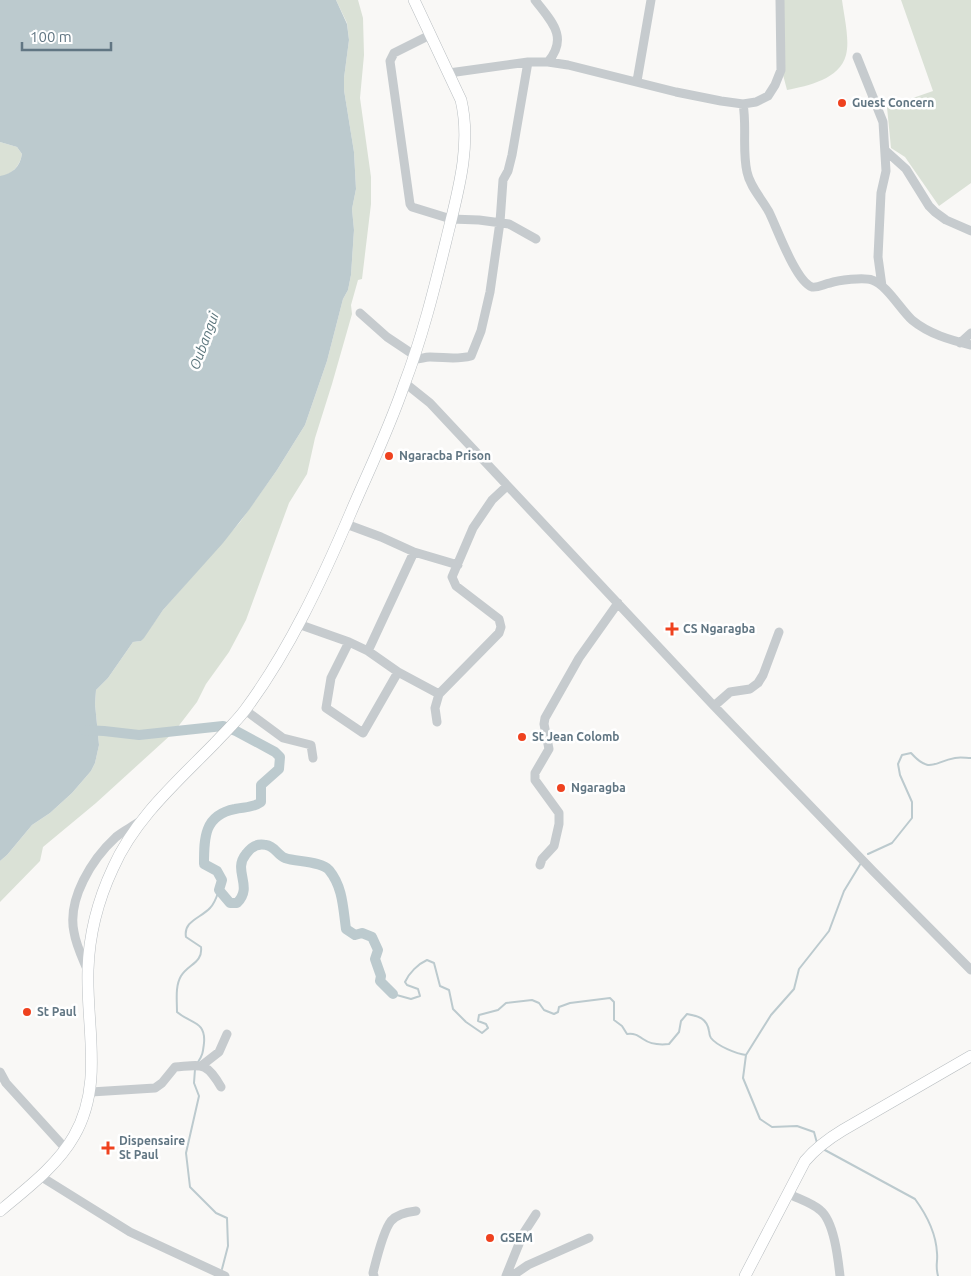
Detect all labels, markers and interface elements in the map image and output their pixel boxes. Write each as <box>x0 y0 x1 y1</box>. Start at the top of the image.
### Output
scale bar <box>22 20 111 52</box>
text: 100 m <box>30 28 72 45</box>
place label: Guest Concern <box>852 96 934 109</box>
marker: Guest Concern <box>836 97 848 109</box>
water label: Oubangui <box>186 310 222 372</box>
place label: Ngaracba Prison <box>399 449 491 462</box>
marker: Ngaracba Prison <box>383 450 395 462</box>
marker: CS Ngaragba <box>665 622 679 636</box>
place label: CS Ngaragba <box>683 622 755 635</box>
place label: St Jean Colomb <box>532 730 620 743</box>
marker: St Jean Colomb <box>516 731 528 743</box>
place label: Ngaragba <box>571 781 626 794</box>
marker: Ngaragba <box>555 782 567 794</box>
place label: St Paul <box>37 1005 77 1018</box>
marker: St Paul <box>21 1006 33 1018</box>
place label: Dispensaire St Paul <box>119 1134 185 1161</box>
marker: Dispensaire St Paul <box>101 1141 115 1155</box>
place label: GSEM <box>500 1231 533 1244</box>
marker: GSEM <box>484 1232 496 1244</box>

